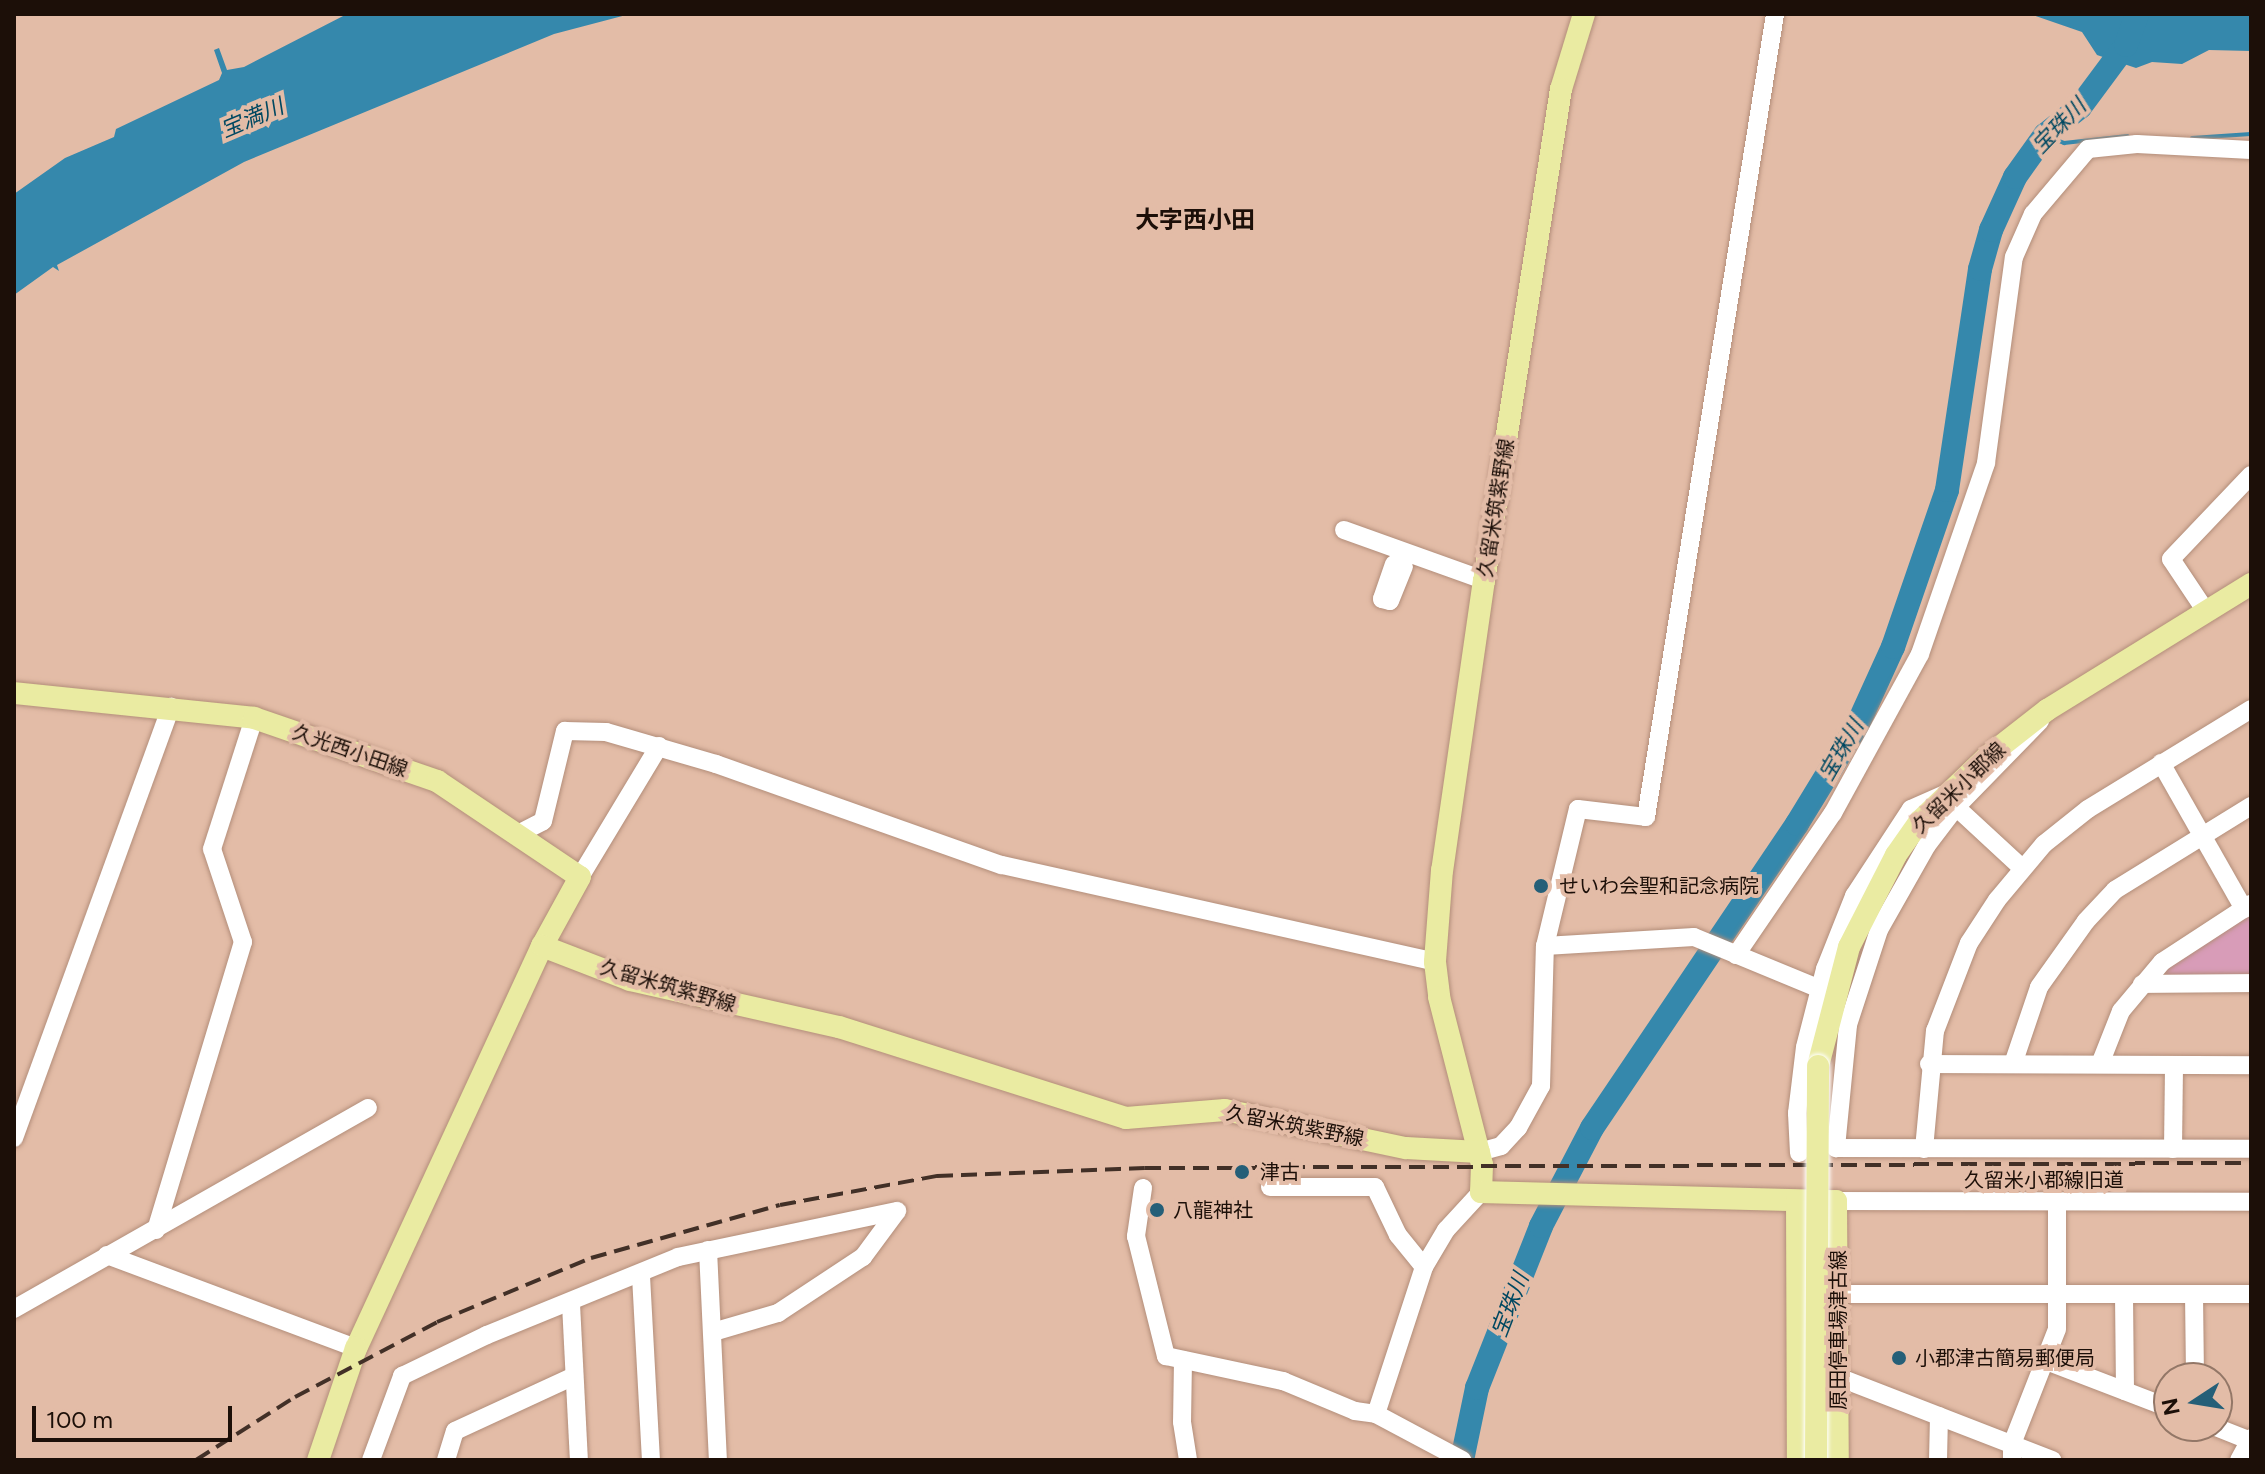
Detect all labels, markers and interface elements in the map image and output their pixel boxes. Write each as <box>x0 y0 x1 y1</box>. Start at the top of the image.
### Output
water label: 宝満川 <box>216 93 288 143</box>
water label: 宝珠川 <box>2027 93 2091 159</box>
district label: 大字西小田 <box>1135 206 1255 234</box>
street label: 久留米筑紫野線 <box>1473 437 1519 579</box>
water label: 宝珠川 <box>1813 715 1869 785</box>
street label: 久光西小田線 <box>289 720 411 782</box>
street label: 久留米小郡線 <box>1908 738 2010 838</box>
place label: せいわ会聖和記念病院 <box>1559 874 1759 898</box>
marker: せいわ会聖和記念病院 <box>1530 875 1552 897</box>
street label: 久留米筑紫野線 <box>597 955 739 1017</box>
street label: 久留米筑紫野線 <box>1224 1101 1366 1151</box>
place label: 津古 <box>1260 1160 1300 1184</box>
marker: 津古 <box>1231 1161 1253 1183</box>
street label: 久留米小郡線旧道 <box>1964 1168 2124 1192</box>
place label: 八龍神社 <box>1173 1198 1253 1222</box>
marker: 八龍神社 <box>1148 1201 1166 1219</box>
street label: 原田停車場津古線 <box>1826 1250 1850 1410</box>
water label: 宝珠川 <box>1486 1269 1534 1341</box>
place label: 小郡津古簡易郵便局 <box>1915 1346 2095 1370</box>
marker: 小郡津古簡易郵便局 <box>1890 1349 1908 1367</box>
north arrow <box>2153 1362 2233 1442</box>
scale bar <box>36 1390 236 1440</box>
text: N <box>2156 1396 2186 1418</box>
text: 100 m <box>46 1405 113 1434</box>

